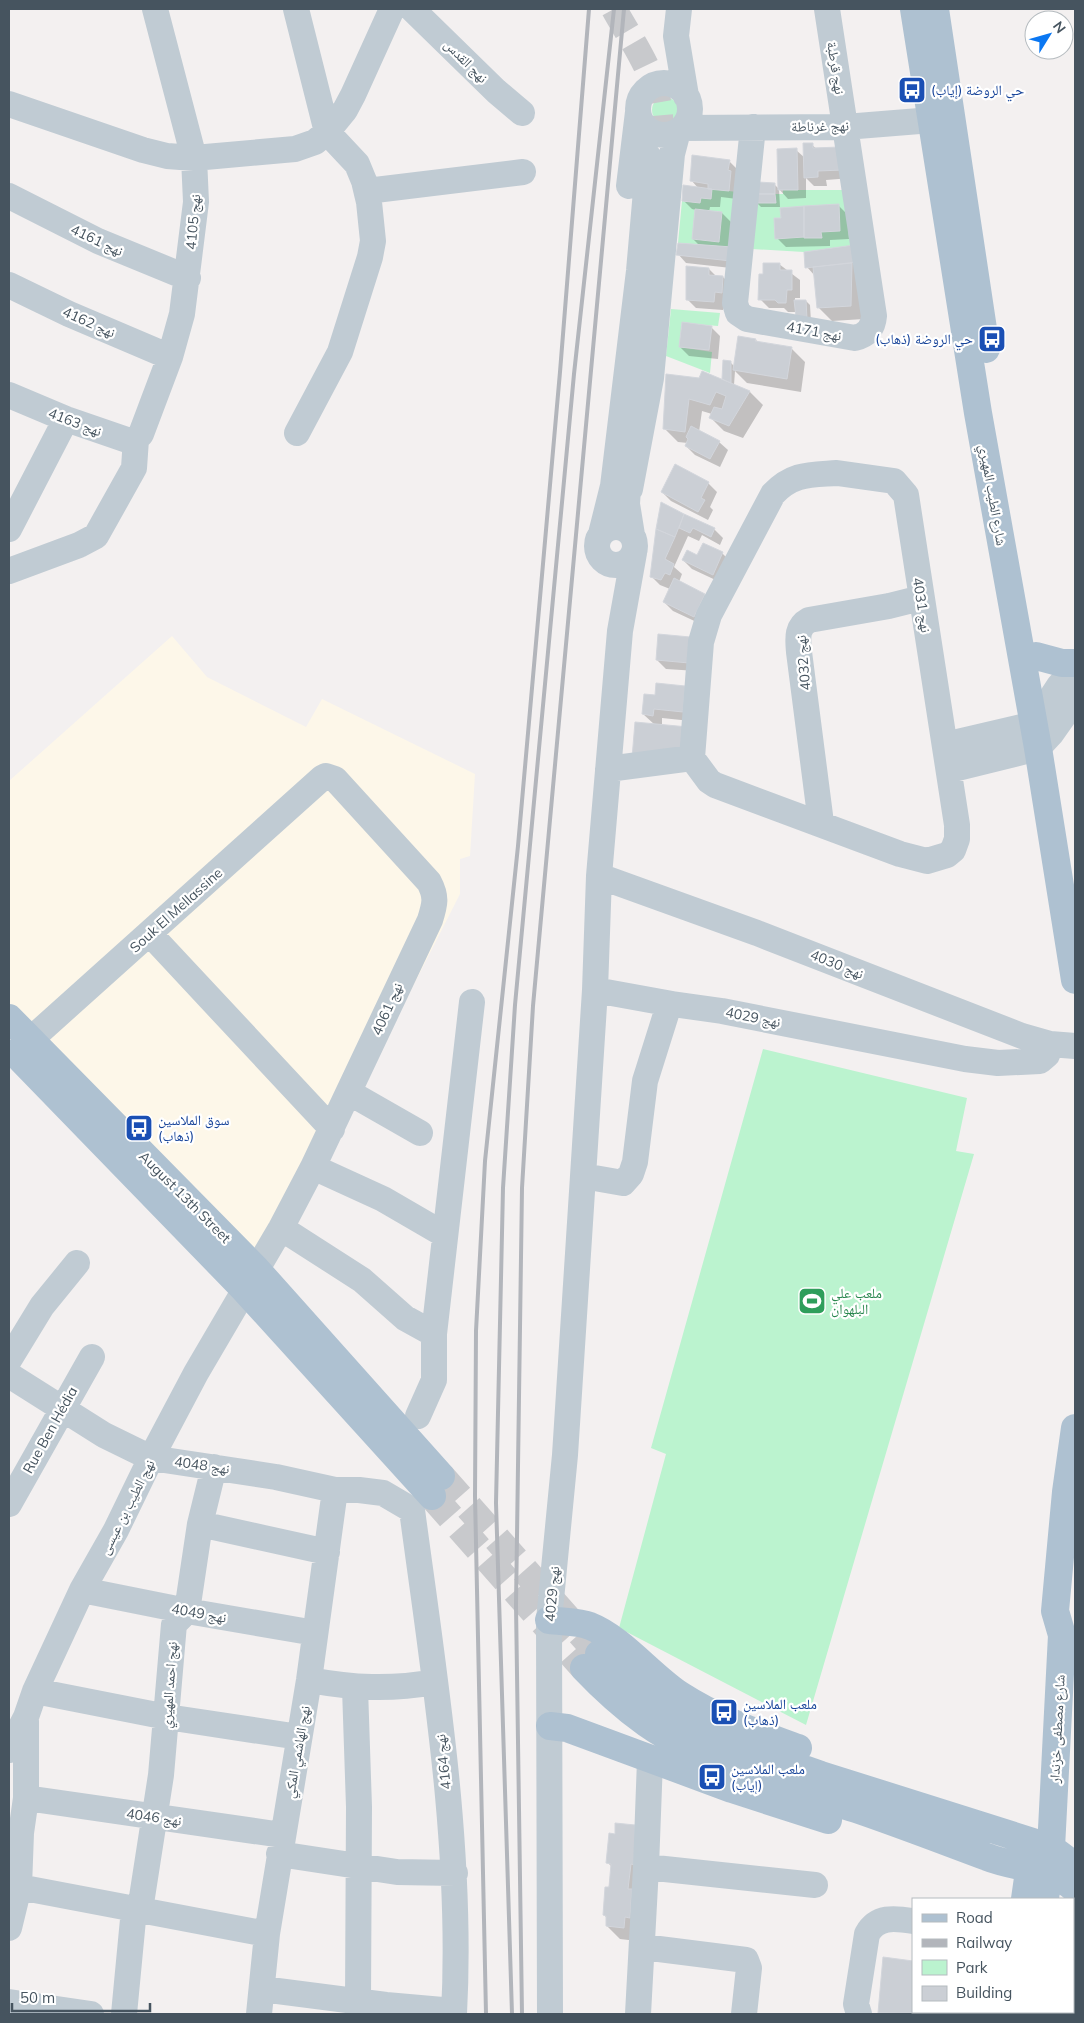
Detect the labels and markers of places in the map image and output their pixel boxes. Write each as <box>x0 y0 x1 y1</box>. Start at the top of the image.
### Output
bus stop icon: حي الروضة (إياب) <box>897 75 927 105</box>
place label: حي الروضة (إياب) <box>931 81 1024 102</box>
bus stop icon: حي الروضة (ذهاب) <box>977 324 1007 354</box>
place label: حي الروضة (ذهاب) <box>875 330 973 351</box>
place label: سوق الملاسين (ذهاب) <box>158 1111 230 1145</box>
bus stop icon: سوق الملاسين (ذهاب) <box>124 1113 154 1143</box>
place label: ملعب علي البلهوان <box>831 1284 882 1318</box>
sports icon: ملعب علي البلهوان <box>797 1286 827 1316</box>
place label: ملعب الملاسين (ذهاب) <box>743 1695 817 1729</box>
bus stop icon: ملعب الملاسين (ذهاب) <box>709 1697 739 1727</box>
place label: ملعب الملاسين (إياب) <box>731 1760 805 1795</box>
bus stop icon: ملعب الملاسين (إياب) <box>697 1762 727 1792</box>

